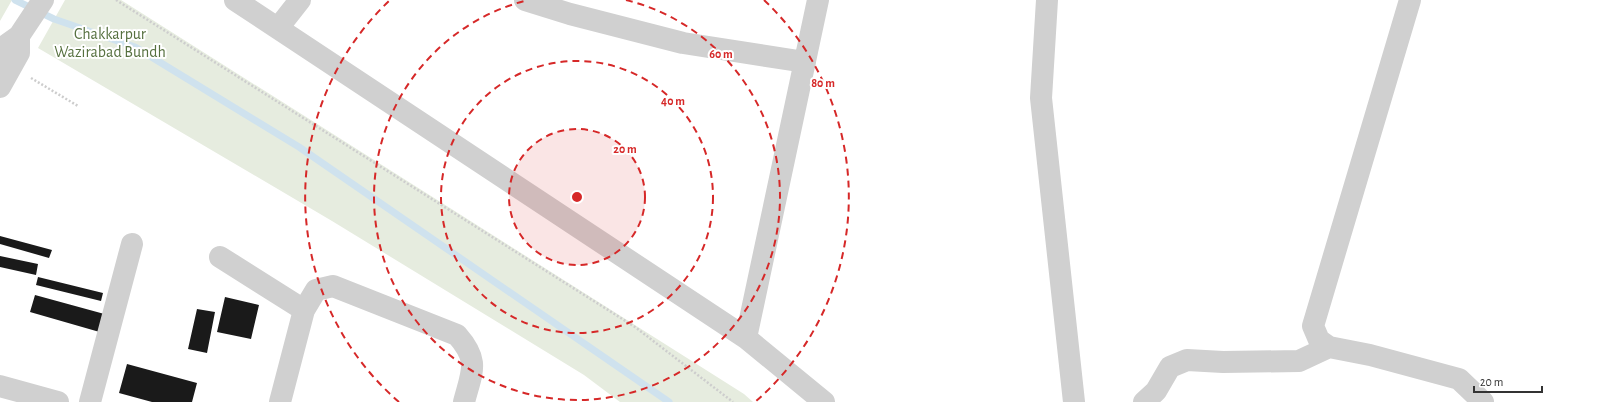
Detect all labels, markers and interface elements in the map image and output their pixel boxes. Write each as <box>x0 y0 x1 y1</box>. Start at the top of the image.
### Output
park label: Chakkarpur Wazirabad Bundh <box>54 26 166 60</box>
text: 60 m <box>709 48 733 60</box>
text: 80 m <box>811 77 835 89</box>
text: 40 m <box>661 95 685 107</box>
text: 20 m <box>613 143 637 155</box>
centre of rings <box>570 190 584 204</box>
scale bar <box>1474 368 1542 394</box>
text: 20 m <box>1480 376 1503 388</box>

